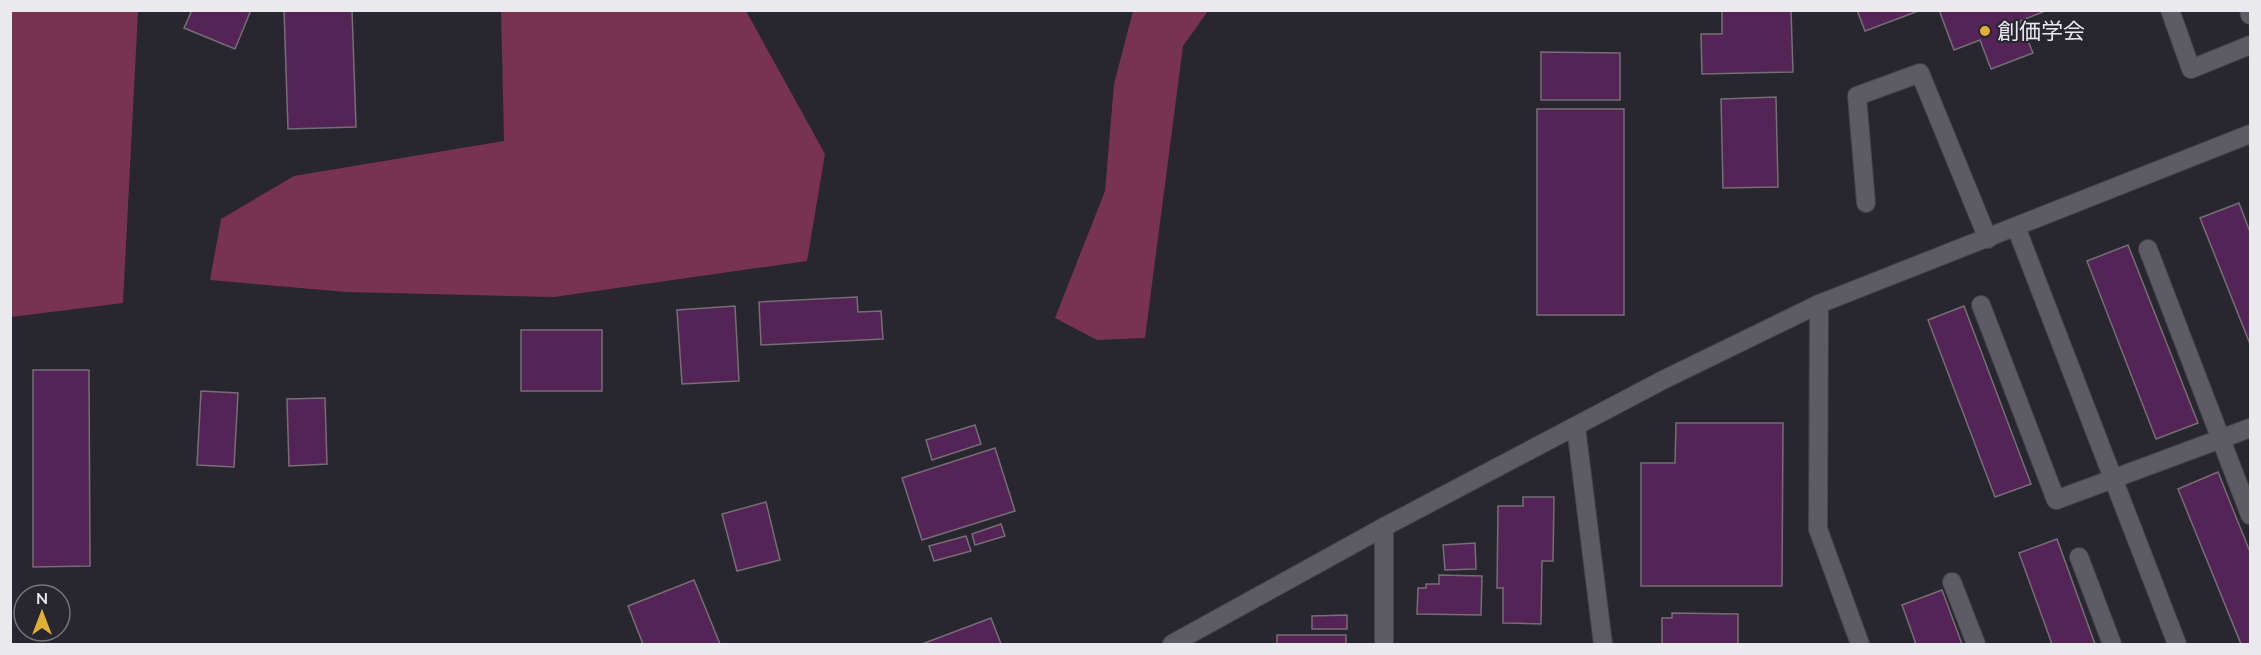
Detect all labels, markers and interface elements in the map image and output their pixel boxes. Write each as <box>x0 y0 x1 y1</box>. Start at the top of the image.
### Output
place label: 創価学会 <box>1997 17 2085 45</box>
marker: 創価学会 <box>1978 24 1992 38</box>
north arrow <box>12 583 72 643</box>
text: N <box>36 588 48 608</box>

